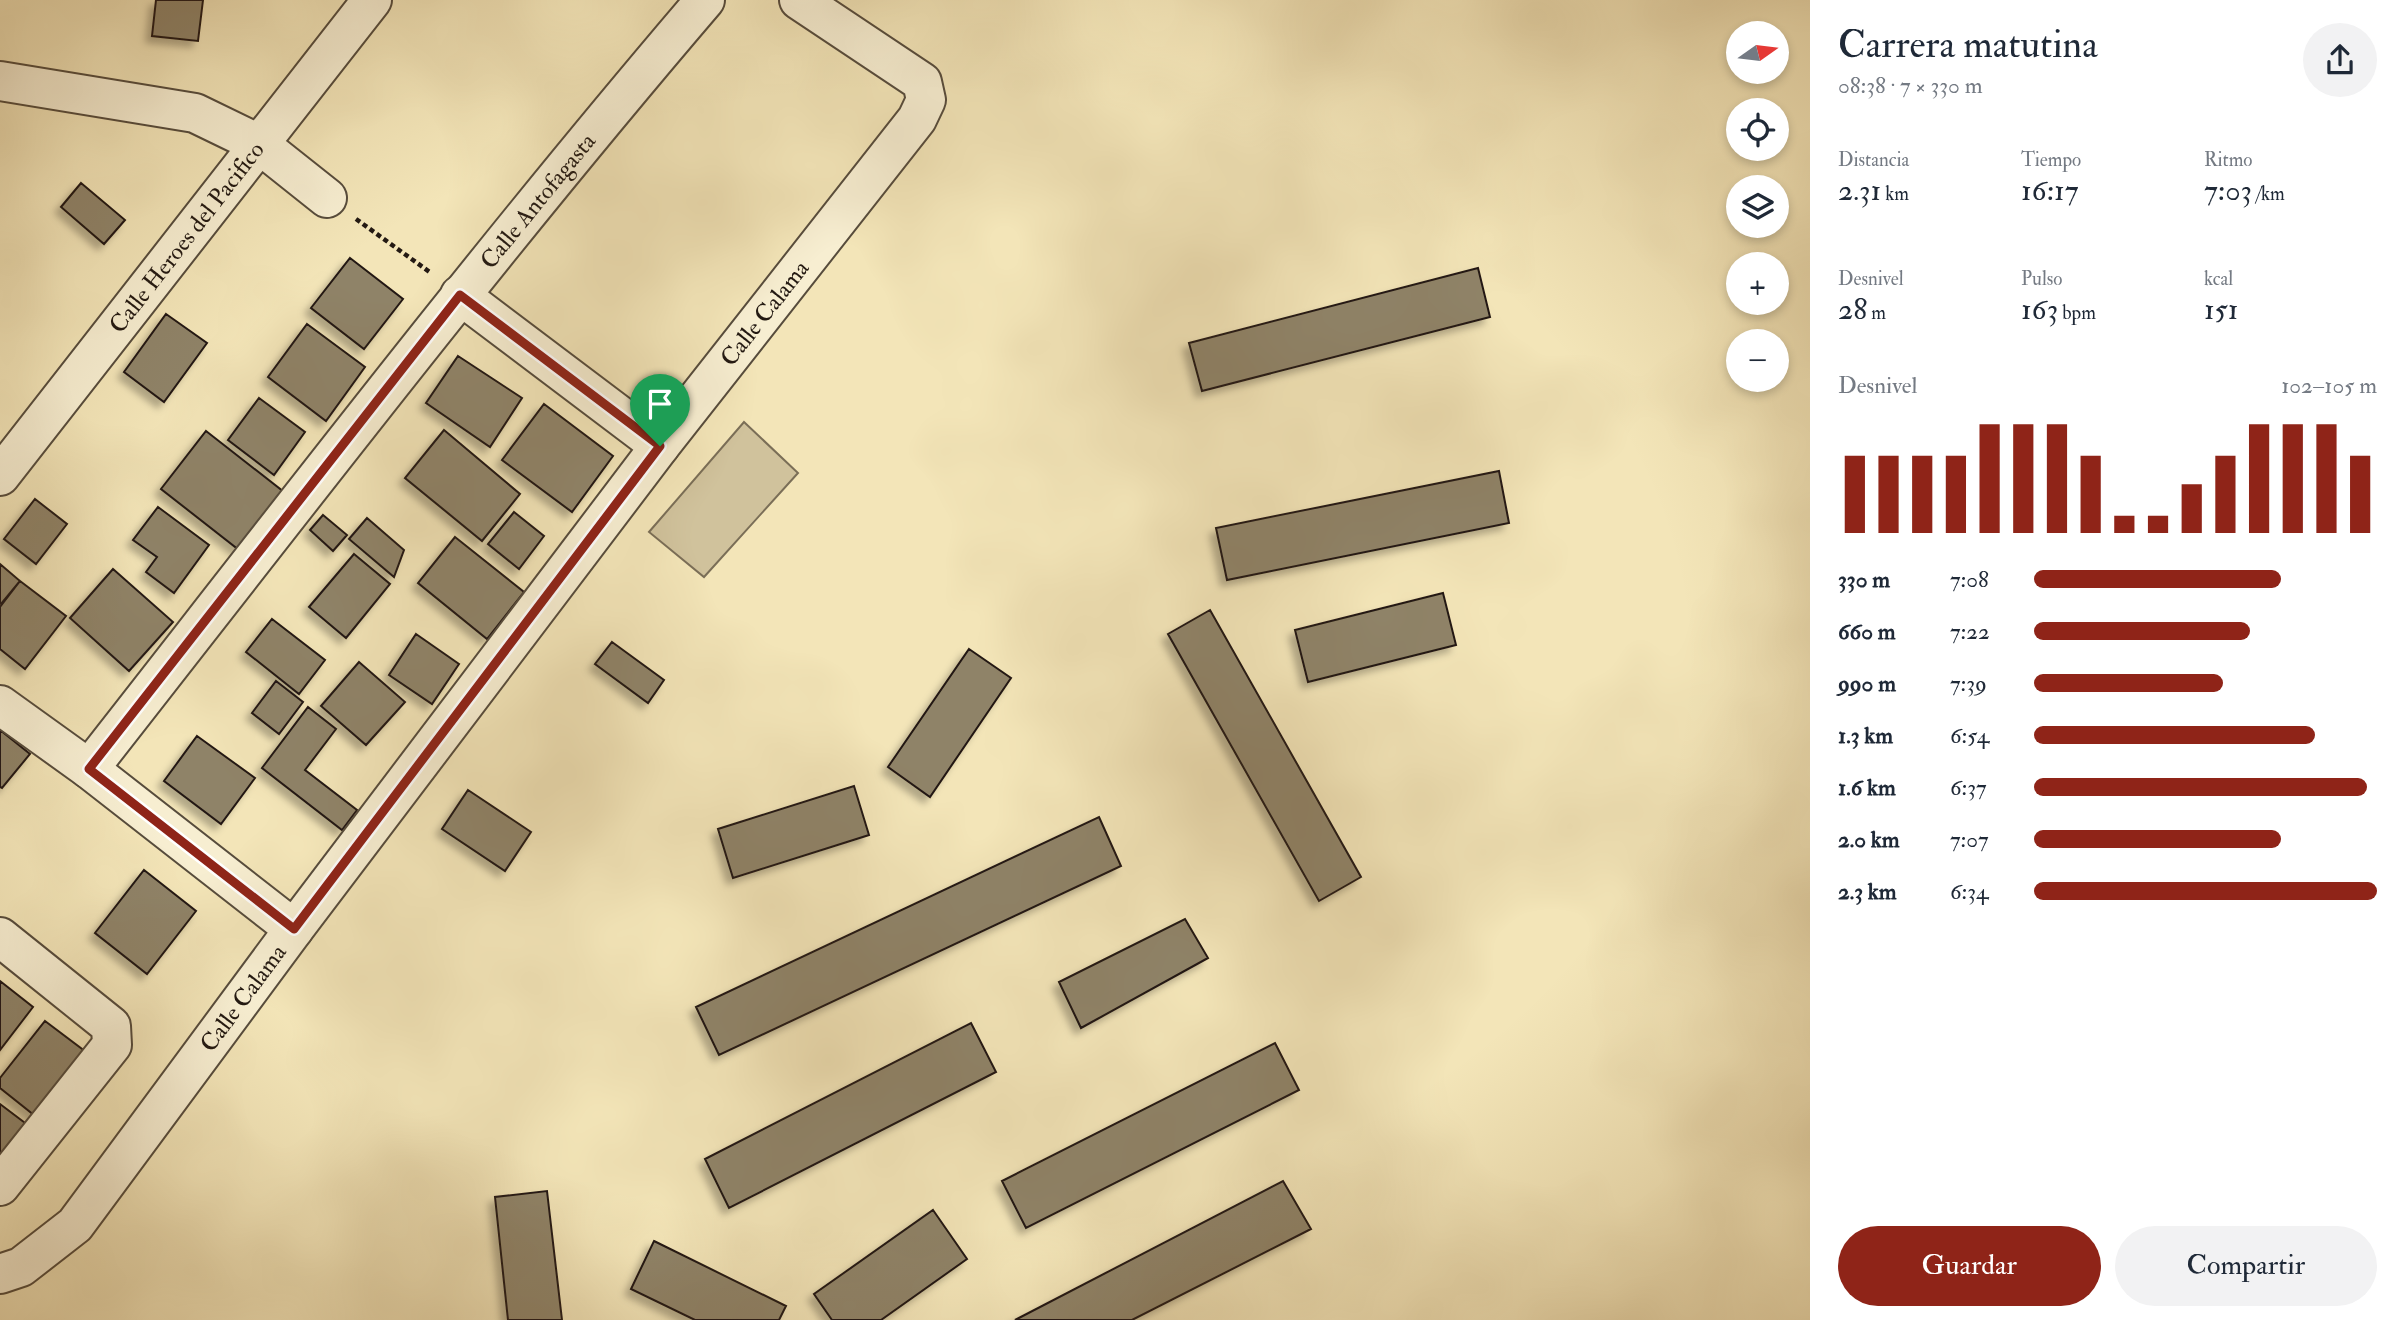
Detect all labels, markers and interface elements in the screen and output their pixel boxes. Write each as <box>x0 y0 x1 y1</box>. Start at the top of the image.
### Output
north arrow <box>1726 21 1788 84</box>
map controls <box>1726 21 1789 392</box>
text: Carrera matutina <box>1838 21 2098 69</box>
button: share <box>2303 23 2377 97</box>
text: 08:38 · 7 × 330 m <box>1838 71 1983 100</box>
button: locate <box>1726 98 1789 161</box>
street label: Calle Antofagasta <box>473 126 603 275</box>
street label: Calle Heroes del Pacifico <box>102 135 271 339</box>
text: Distancia <box>1838 148 1909 172</box>
text: Tiempo <box>2021 148 2081 172</box>
text: Ritmo <box>2204 148 2253 172</box>
text: 2.31 <box>1838 172 1881 209</box>
text: 16:17 <box>2021 172 2079 209</box>
text: 7:03 <box>2204 172 2252 209</box>
button: layers <box>1726 175 1789 238</box>
text: km <box>1881 182 1909 206</box>
text: /km <box>2252 182 2285 206</box>
button: + <box>1726 252 1789 315</box>
street label: Calle Calama <box>713 253 817 372</box>
text: Desnivel <box>1838 267 1904 291</box>
text: Pulso <box>2021 267 2062 291</box>
text: kcal <box>2204 267 2233 291</box>
text: 28 <box>1838 291 1867 328</box>
text: 163 <box>2021 291 2058 328</box>
text: 151 <box>2204 291 2239 328</box>
text: m <box>1867 301 1886 325</box>
text: bpm <box>2058 301 2096 325</box>
button: − <box>1726 329 1789 392</box>
text: Desnivel <box>1838 371 1917 400</box>
text: 102–105 m <box>2281 371 2377 400</box>
pin <box>630 374 690 446</box>
icon: arrive <box>641 385 679 423</box>
text: 330 m <box>1838 565 1890 594</box>
text: 7:08 <box>1950 565 1989 594</box>
text: 660 m <box>1838 617 1896 646</box>
text: 7:22 <box>1950 617 1990 646</box>
text: 990 m <box>1838 669 1896 698</box>
text: 7:39 <box>1950 669 1987 698</box>
text: 1.3 km <box>1838 721 1893 750</box>
text: 6:54 <box>1950 721 1989 750</box>
text: 1.6 km <box>1838 773 1896 802</box>
text: 6:37 <box>1950 773 1987 802</box>
text: 2.0 km <box>1838 825 1900 854</box>
text: 7:07 <box>1950 825 1989 854</box>
text: 2.3 km <box>1838 877 1897 906</box>
text: 6:34 <box>1950 877 1988 906</box>
street label: Calle Calama <box>193 937 294 1058</box>
button: Guardar <box>1838 1226 2101 1306</box>
button: Compartir <box>2115 1226 2377 1306</box>

